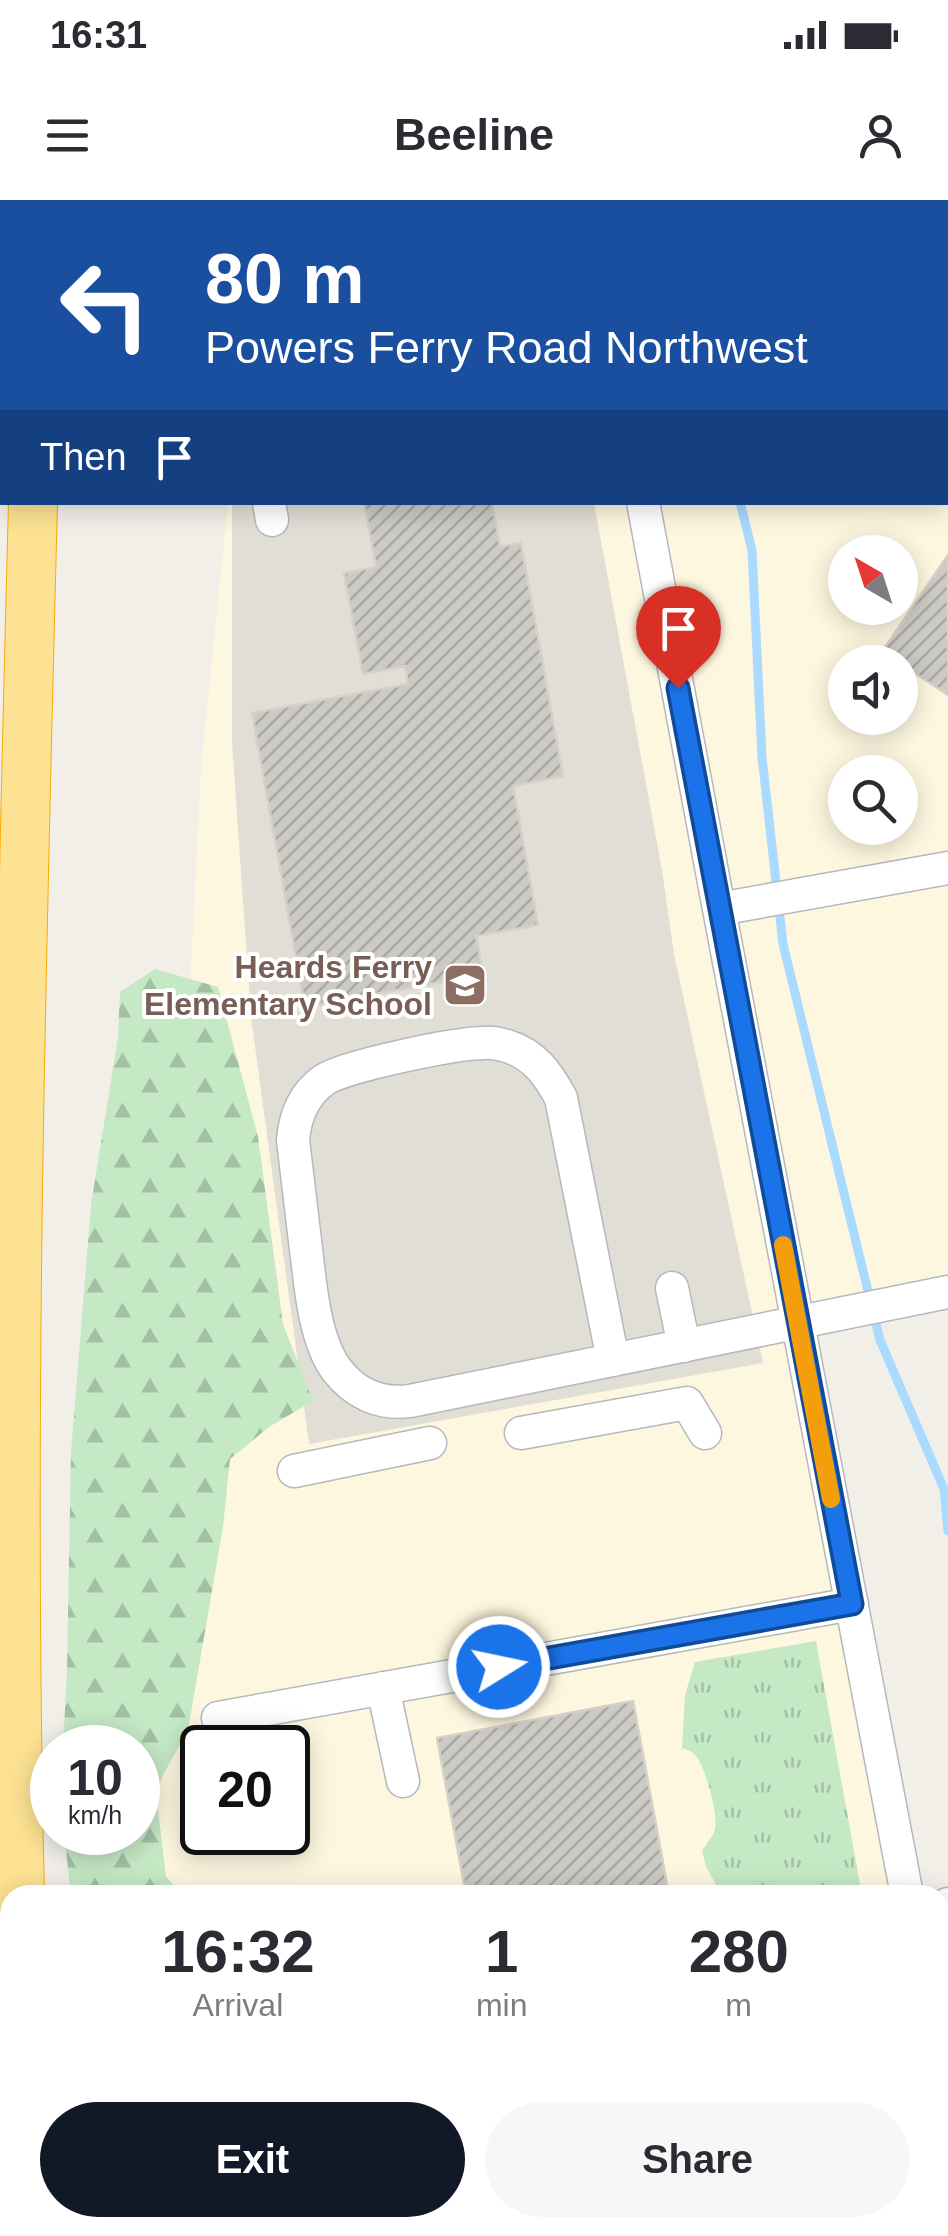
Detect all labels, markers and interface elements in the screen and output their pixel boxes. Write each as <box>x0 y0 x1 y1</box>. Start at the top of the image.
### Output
text: 16:31 <box>50 14 147 56</box>
icon: menu <box>40 108 95 163</box>
icon: person <box>853 108 908 163</box>
text: Beeline <box>394 109 554 160</box>
icon: left <box>40 240 170 370</box>
text: 80 m <box>205 240 365 318</box>
text: Powers Ferry Road Northwest <box>205 322 808 373</box>
icon: arrive <box>147 430 202 485</box>
text: Then <box>40 436 127 478</box>
north arrow <box>828 535 918 625</box>
map controls <box>828 535 918 845</box>
pin <box>636 586 721 689</box>
icon: arrive <box>651 601 706 656</box>
button: sound <box>828 645 918 735</box>
button: search <box>828 755 918 845</box>
place label: Heards Ferry Elementary School <box>144 949 432 1022</box>
school or university icon: Heards Ferry Elementary School <box>442 962 488 1008</box>
position arrow <box>447 1615 551 1719</box>
speed limit sign: 20 <box>180 1725 310 1855</box>
text: 10 <box>67 1750 123 1806</box>
text: km/h <box>68 1801 122 1829</box>
text: 16:32 <box>161 1918 315 1985</box>
text: 1 <box>485 1918 518 1985</box>
text: 280 <box>689 1918 789 1985</box>
text: Arrival <box>193 1987 283 2023</box>
text: min <box>476 1987 527 2023</box>
text: m <box>725 1987 752 2023</box>
button: Exit <box>40 2102 465 2217</box>
button: Share <box>485 2102 910 2217</box>

